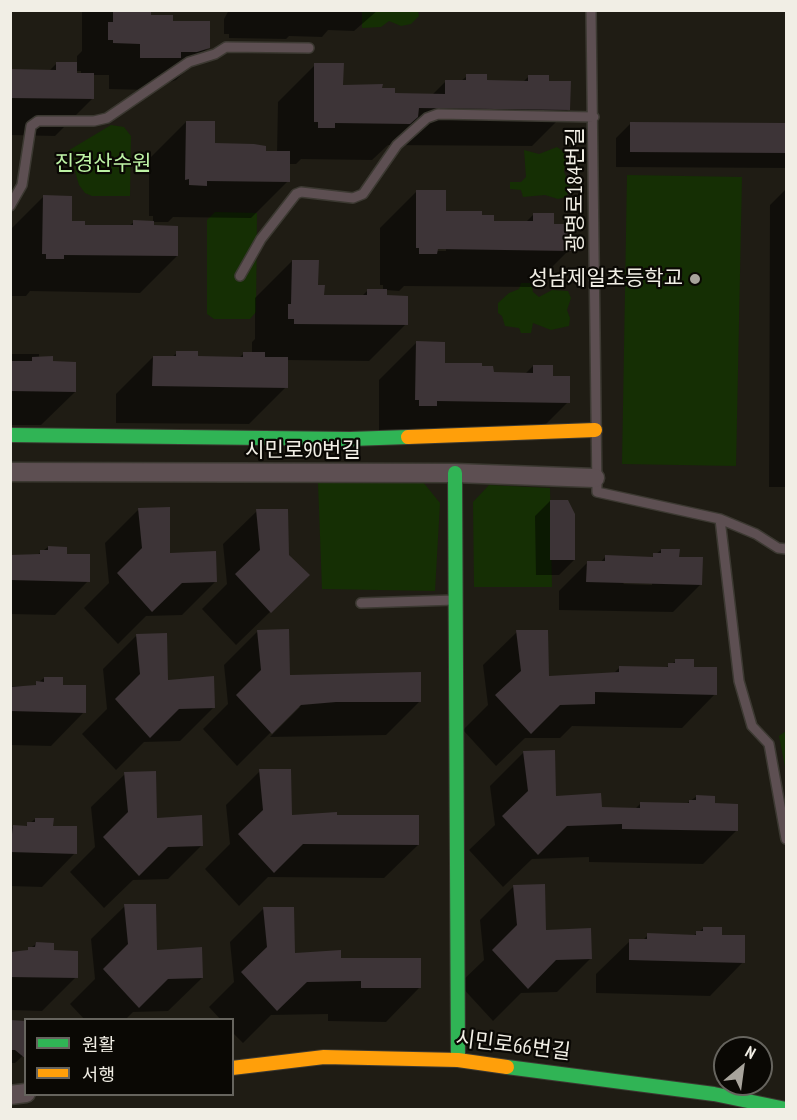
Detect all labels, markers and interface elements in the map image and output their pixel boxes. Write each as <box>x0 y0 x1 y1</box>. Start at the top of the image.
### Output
street label: 광명로184번길 <box>563 128 589 252</box>
park label: 진경산수원 <box>55 151 151 177</box>
place label: 성남제일초등학교 <box>528 266 683 292</box>
marker: 성남제일초등학교 <box>688 272 702 286</box>
street label: 시민로90번길 <box>245 438 361 464</box>
legend <box>24 1018 234 1096</box>
street label: 시민로66번길 <box>454 1026 572 1066</box>
text: 원활 <box>82 1033 115 1056</box>
north arrow <box>713 1036 773 1096</box>
text: N <box>742 1041 759 1063</box>
text: 서행 <box>82 1063 115 1086</box>

